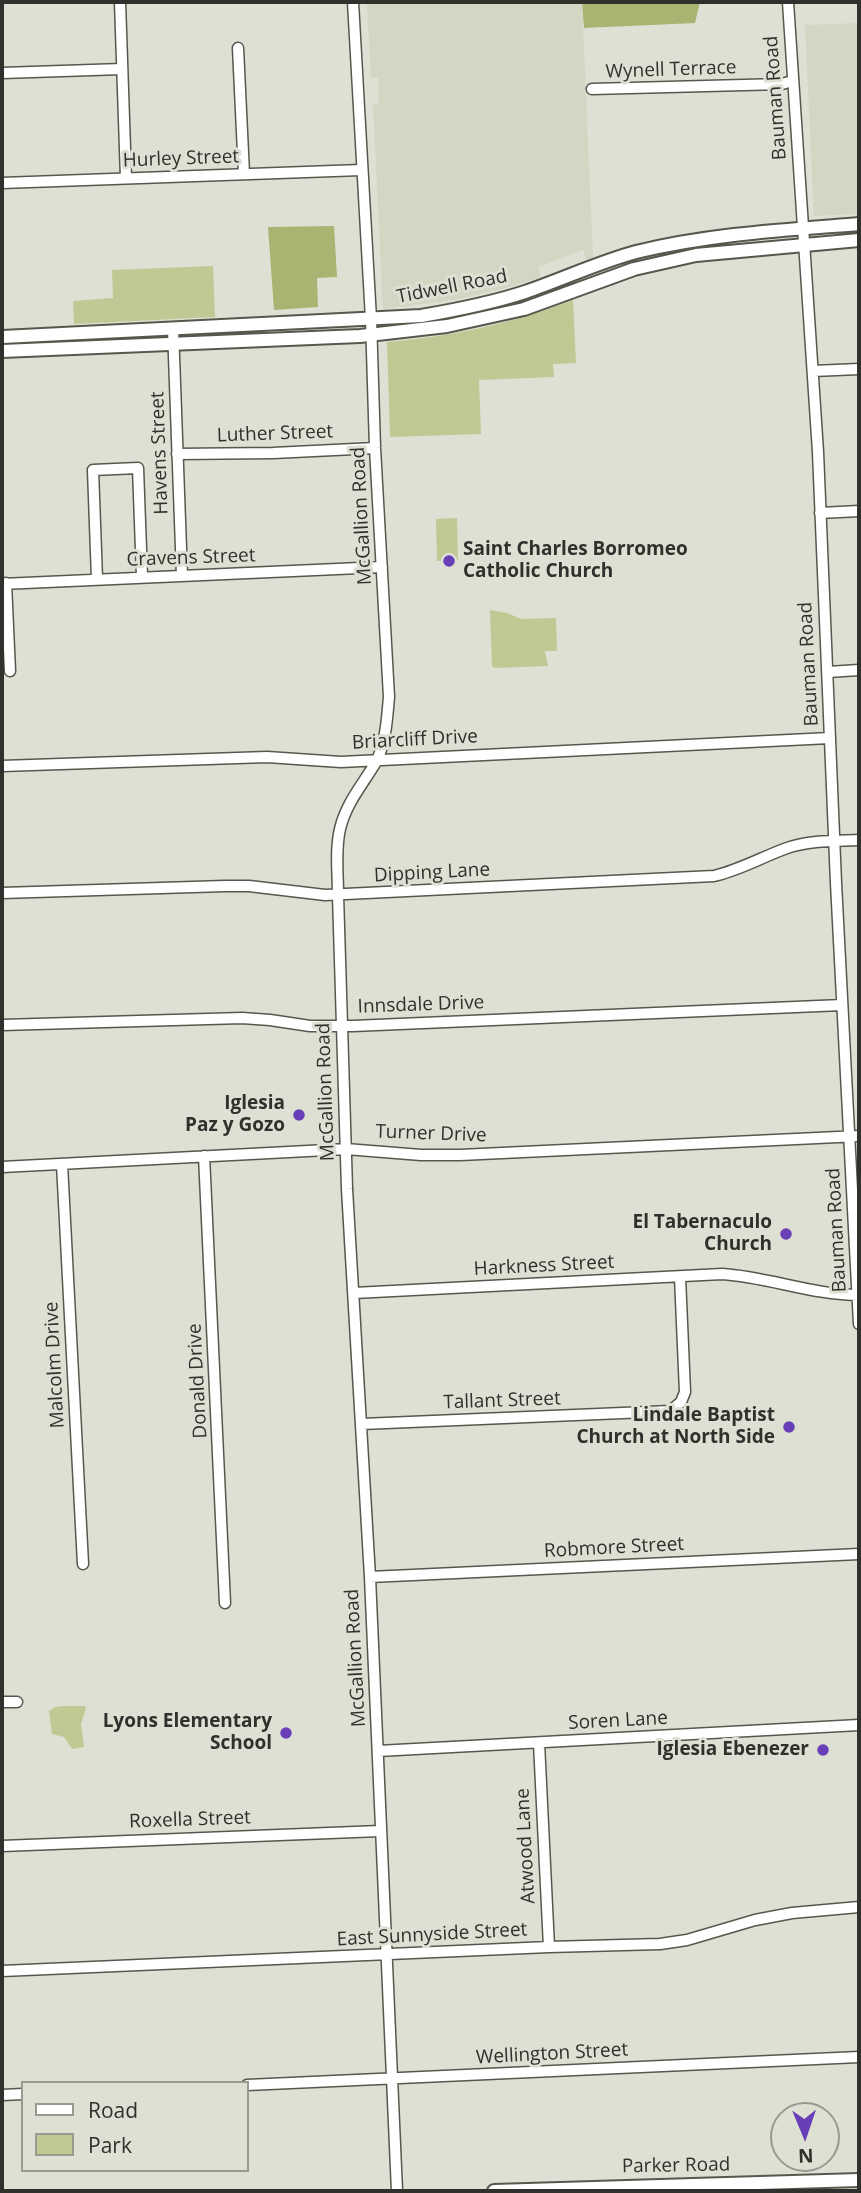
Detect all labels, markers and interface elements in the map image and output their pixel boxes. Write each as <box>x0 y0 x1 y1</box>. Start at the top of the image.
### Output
street label: Bauman Road <box>760 35 792 161</box>
street label: Wynell Terrace <box>605 56 737 84</box>
street label: Hurley Street <box>122 146 240 172</box>
street label: Tidwell Road <box>395 265 509 309</box>
street label: Havens Street <box>146 391 174 515</box>
street label: Luther Street <box>216 421 334 447</box>
street label: McGallion Road <box>347 446 377 586</box>
place label: Saint Charles Borromeo Catholic Church <box>463 539 688 583</box>
street label: Cravens Street <box>126 544 256 572</box>
marker: Saint Charles Borromeo Catholic Church <box>441 553 457 569</box>
street label: Bauman Road <box>794 601 824 727</box>
street label: Briarcliff Drive <box>351 725 479 755</box>
street label: Dipping Lane <box>373 859 491 887</box>
street label: Innsdale Drive <box>357 991 485 1019</box>
street label: McGallion Road <box>312 1022 340 1162</box>
place label: Iglesia Paz y Gozo <box>185 1093 285 1137</box>
marker: Iglesia Paz y Gozo <box>291 1107 307 1123</box>
street label: Turner Drive <box>375 1121 487 1147</box>
street label: Bauman Road <box>822 1167 852 1293</box>
place label: El Tabernaculo Church <box>632 1212 772 1256</box>
marker: El Tabernaculo Church <box>778 1226 794 1242</box>
street label: Harkness Street <box>473 1251 615 1281</box>
street label: Malcolm Drive <box>40 1301 70 1429</box>
street label: Donald Drive <box>184 1323 212 1439</box>
street label: Tallant Street <box>443 1388 561 1414</box>
place label: Lindale Baptist Church at North Side <box>576 1405 775 1449</box>
marker: Lindale Baptist Church at North Side <box>781 1419 797 1435</box>
street label: Robmore Street <box>543 1533 685 1563</box>
street label: McGallion Road <box>341 1588 371 1728</box>
street label: Soren Lane <box>568 1707 668 1735</box>
place label: Lyons Elementary School <box>103 1711 272 1755</box>
marker: Lyons Elementary School <box>278 1725 294 1741</box>
place label: Iglesia Ebenezer <box>657 1739 809 1761</box>
marker: Iglesia Ebenezer <box>815 1742 831 1758</box>
street label: Atwood Lane <box>512 1788 540 1904</box>
street label: Roxella Street <box>129 1806 251 1834</box>
street label: East Sunnyside Street <box>336 1919 528 1951</box>
street label: Wellington Street <box>475 2039 629 2069</box>
legend <box>21 2081 248 2172</box>
text: Road <box>88 2096 138 2124</box>
north arrow <box>770 2102 840 2172</box>
text: Park <box>88 2131 132 2159</box>
text: N <box>797 2143 814 2169</box>
street label: Parker Road <box>622 2154 730 2178</box>

